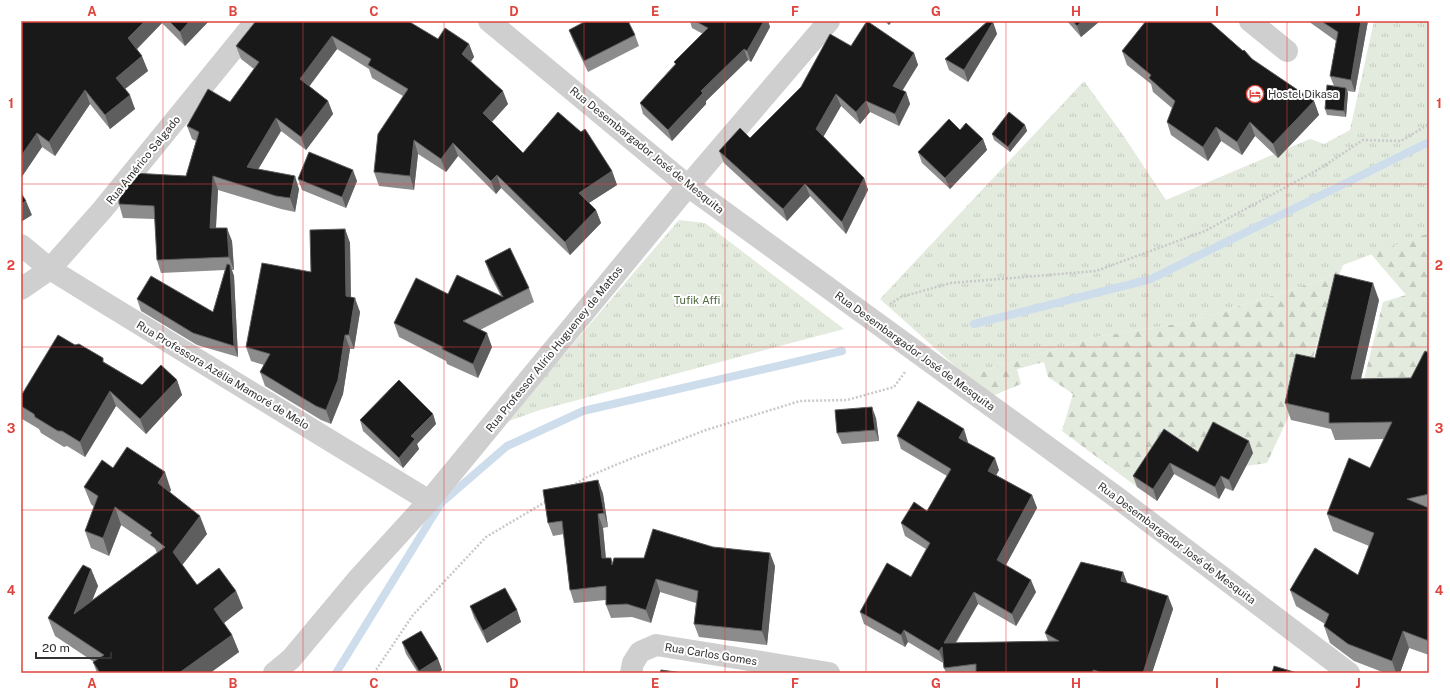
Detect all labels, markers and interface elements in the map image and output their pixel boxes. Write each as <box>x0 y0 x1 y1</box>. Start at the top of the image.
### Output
text: A <box>87 4 97 19</box>
text: B <box>229 4 238 19</box>
text: C <box>369 4 379 19</box>
text: D <box>509 4 519 19</box>
text: E <box>651 4 659 19</box>
text: F <box>791 4 799 19</box>
text: G <box>931 4 941 19</box>
text: H <box>1071 4 1081 19</box>
text: I <box>1215 4 1219 19</box>
text: J <box>1355 4 1361 19</box>
street label: Rua Desembargador José de Mesquita <box>568 84 726 216</box>
hotel icon: Hostel Dikasa <box>1245 84 1265 104</box>
place label: Hostel Dikasa <box>1268 88 1339 100</box>
text: 1 <box>8 96 14 111</box>
text: 1 <box>1436 96 1442 111</box>
street label: Rua Américo Salgado <box>104 113 182 207</box>
text: 2 <box>7 258 15 273</box>
text: 2 <box>1435 258 1443 273</box>
street label: Rua Professor Alírio Hugueney de Mattos <box>483 263 625 434</box>
street label: Rua Desembargador José de Mesquita <box>833 289 997 413</box>
park label: Tufik Affi <box>674 294 720 306</box>
street label: Rua Professora Azélia Mamoré de Melo <box>134 318 312 432</box>
text: 3 <box>7 421 16 436</box>
text: 3 <box>1435 421 1444 436</box>
street label: Rua Desembargador José de Mesquita <box>1096 480 1258 606</box>
text: 4 <box>7 583 16 598</box>
text: 4 <box>1435 583 1444 598</box>
scale bar <box>36 634 111 660</box>
text: 20 m <box>42 641 70 655</box>
street label: Rua Carlos Gomes <box>664 641 758 667</box>
text: A <box>87 676 97 691</box>
text: B <box>229 676 238 691</box>
text: C <box>369 676 379 691</box>
text: D <box>509 676 519 691</box>
text: E <box>651 676 659 691</box>
text: F <box>791 676 799 691</box>
text: G <box>931 676 941 691</box>
text: H <box>1071 676 1081 691</box>
text: I <box>1215 676 1219 691</box>
text: J <box>1355 676 1361 691</box>

